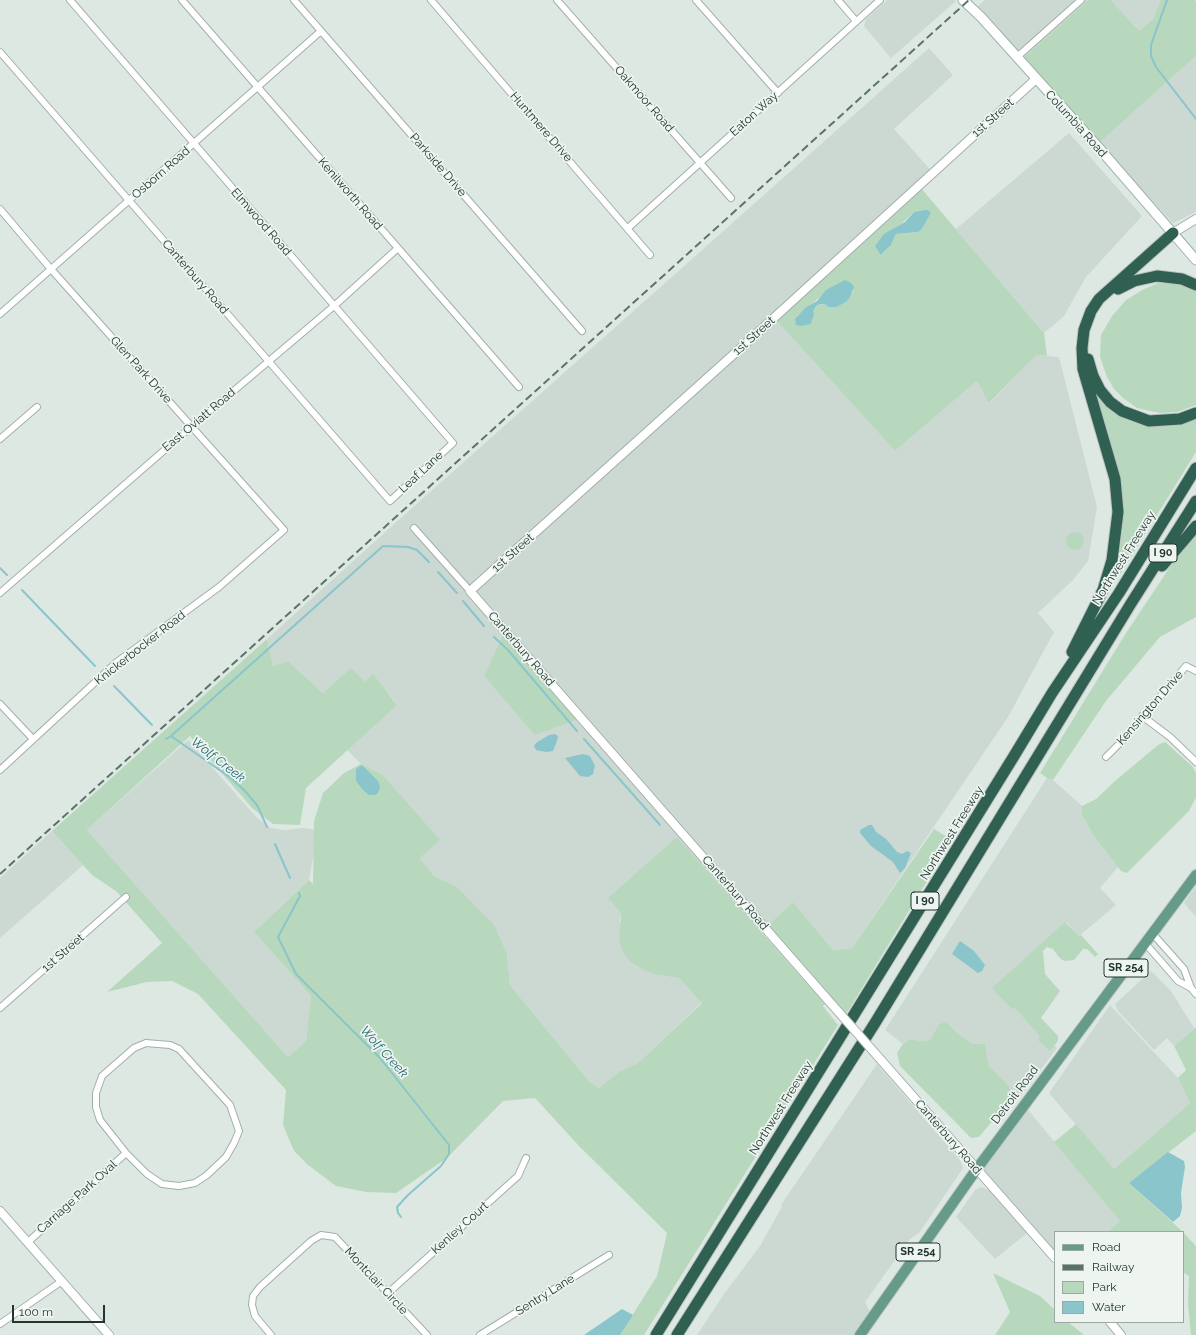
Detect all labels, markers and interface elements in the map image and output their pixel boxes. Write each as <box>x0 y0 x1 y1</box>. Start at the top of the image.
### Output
street label: Oakmoor Road <box>611 63 677 135</box>
street label: Columbia Road <box>1042 88 1110 160</box>
street label: Huntmere Drive <box>507 89 575 165</box>
street label: Eaton Way <box>727 89 781 139</box>
street label: 1st Street <box>969 95 1017 141</box>
street label: Parkside Drive <box>407 130 469 200</box>
street label: Osborn Road <box>129 144 193 202</box>
street label: Kenilworth Road <box>315 155 385 233</box>
street label: Elmwood Road <box>228 185 294 259</box>
street label: Canterbury Road <box>159 237 231 317</box>
street label: 1st Street <box>730 313 778 359</box>
street label: Glen Park Drive <box>107 334 175 406</box>
street label: East Oviatt Road <box>159 385 239 455</box>
street label: Leaf Lane <box>396 448 446 496</box>
street label: Northwest Freeway <box>1089 508 1159 608</box>
street label: 1st Street <box>489 530 537 576</box>
road number: I 90 <box>1149 544 1177 562</box>
street label: Knickerbocker Road <box>92 608 188 688</box>
street label: Canterbury Road <box>485 609 557 689</box>
street label: Kensington Drive <box>1114 668 1186 748</box>
water label: Wolf Creek <box>188 734 248 786</box>
street label: Northwest Freeway <box>917 783 987 883</box>
street label: Canterbury Road <box>699 853 771 933</box>
road number: I 90 <box>911 892 939 910</box>
street label: 1st Street <box>39 931 87 975</box>
road number: SR 254 <box>1104 959 1148 977</box>
water label: Wolf Creek <box>357 1023 411 1081</box>
street label: Northwest Freeway <box>746 1058 816 1158</box>
street label: Detroit Road <box>988 1063 1042 1127</box>
street label: Canterbury Road <box>912 1097 984 1177</box>
street label: Carriage Park Oval <box>34 1157 120 1237</box>
street label: Kenley Court <box>428 1199 492 1257</box>
legend <box>1054 1231 1184 1323</box>
text: Road <box>1092 1240 1121 1254</box>
road number: SR 254 <box>896 1243 940 1261</box>
street label: Montclair Circle <box>341 1244 411 1318</box>
text: Railway <box>1092 1260 1134 1274</box>
street label: Sentry Lane <box>513 1271 577 1319</box>
text: Park <box>1092 1280 1117 1294</box>
scale bar <box>14 1297 107 1323</box>
text: Water <box>1092 1300 1126 1314</box>
text: 100 m <box>19 1305 53 1319</box>

